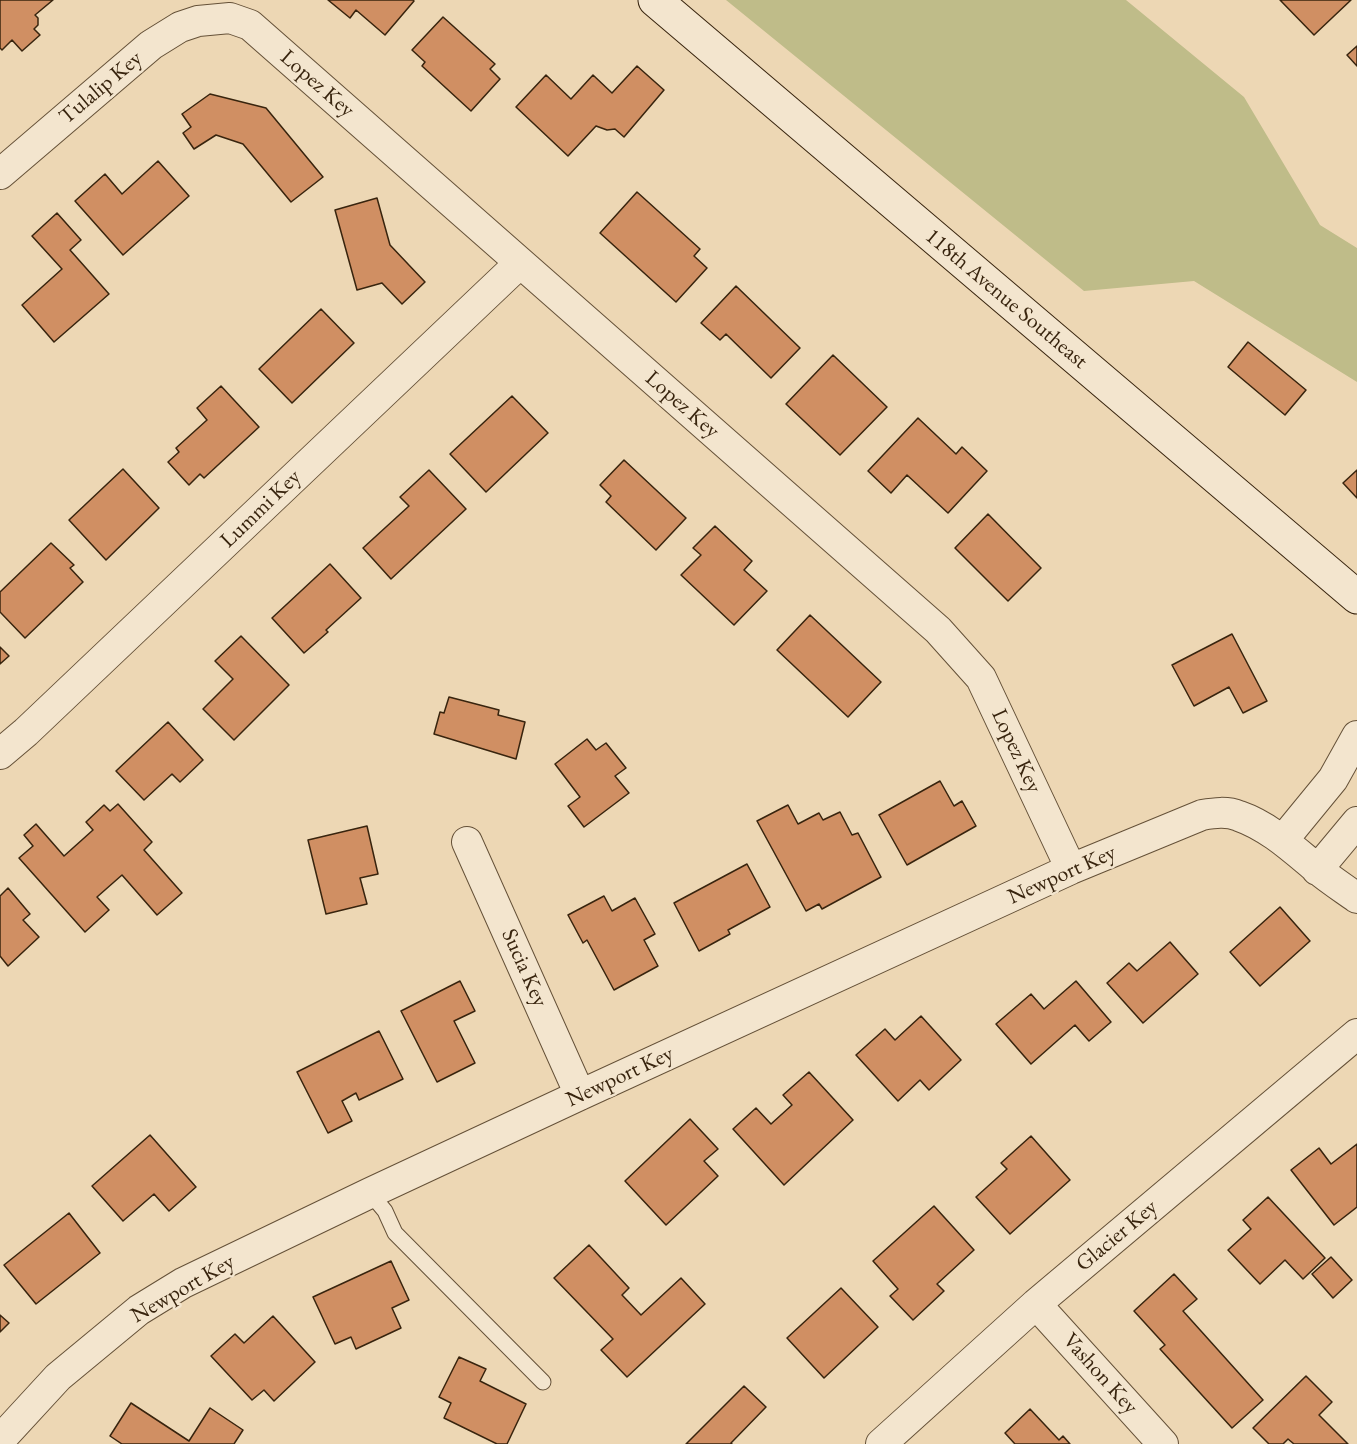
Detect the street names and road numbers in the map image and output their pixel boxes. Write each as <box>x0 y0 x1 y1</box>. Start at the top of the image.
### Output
street label: Lopez Key <box>275 45 359 123</box>
street label: Tulalip Key <box>54 46 148 130</box>
street label: 118th Avenue Southeast <box>919 223 1093 375</box>
street label: Lopez Key <box>640 366 724 444</box>
street label: Lummi Key <box>215 464 307 554</box>
street label: Lopez Key <box>985 705 1047 797</box>
street label: Newport Key <box>1004 840 1120 910</box>
street label: Sucia Key <box>495 925 553 1011</box>
street label: Newport Key <box>562 1041 678 1113</box>
street label: Glacier Key <box>1071 1194 1163 1278</box>
street label: Newport Key <box>127 1249 239 1329</box>
street label: Vashon Key <box>1057 1328 1143 1420</box>

